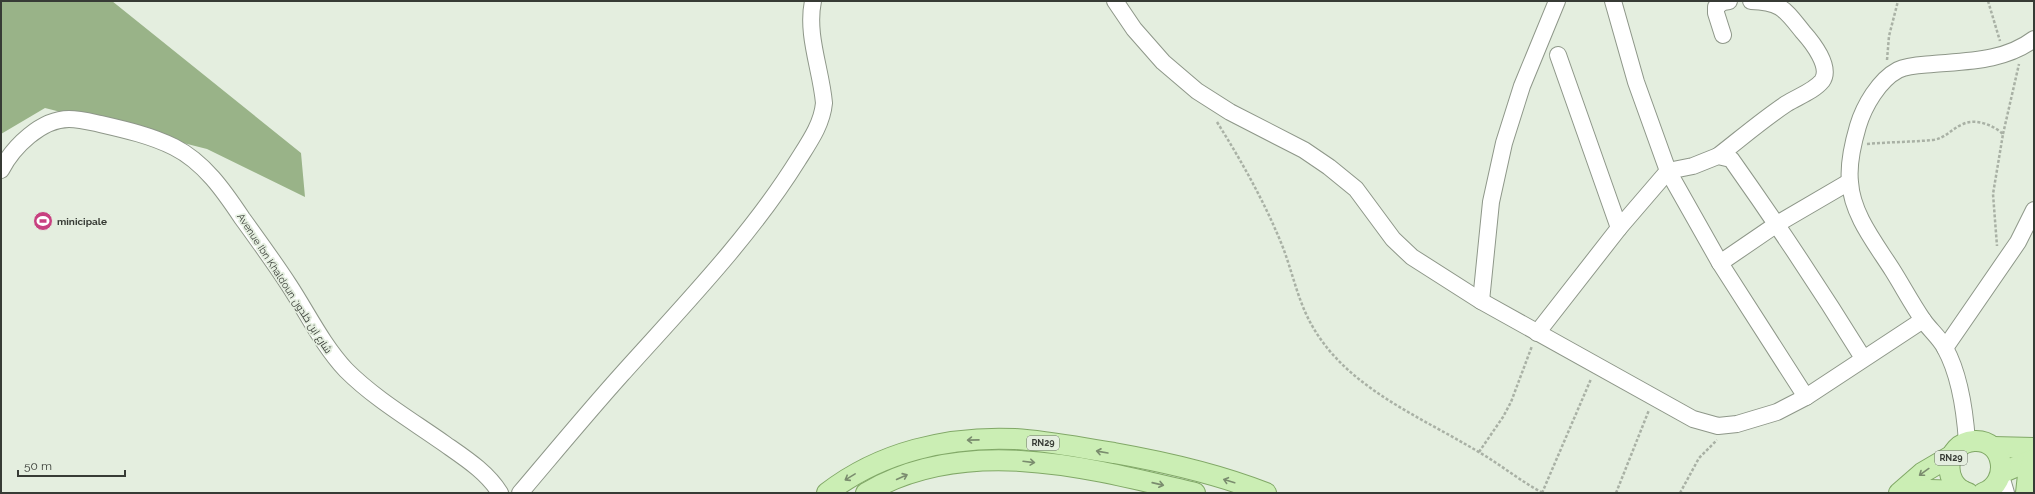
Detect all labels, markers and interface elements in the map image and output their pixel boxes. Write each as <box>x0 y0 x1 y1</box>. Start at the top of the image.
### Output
sports icon: minicipale <box>32 210 54 232</box>
street label: Avenue Ibn Khaldoun شارع ابن خلدون <box>234 211 334 356</box>
place label: minicipale <box>57 216 107 227</box>
one-way arrow <box>967 436 980 444</box>
road number: RN29 <box>1027 436 1059 450</box>
one-way arrow <box>1096 447 1109 455</box>
road number: RN29 <box>1935 451 1967 465</box>
scale bar <box>18 452 125 478</box>
one-way arrow <box>1023 458 1036 466</box>
text: 50 m <box>24 459 52 473</box>
one-way arrow <box>1918 468 1929 476</box>
one-way arrow <box>895 472 907 480</box>
one-way arrow <box>844 474 856 482</box>
one-way arrow <box>1223 477 1236 484</box>
one-way arrow <box>1151 481 1164 489</box>

